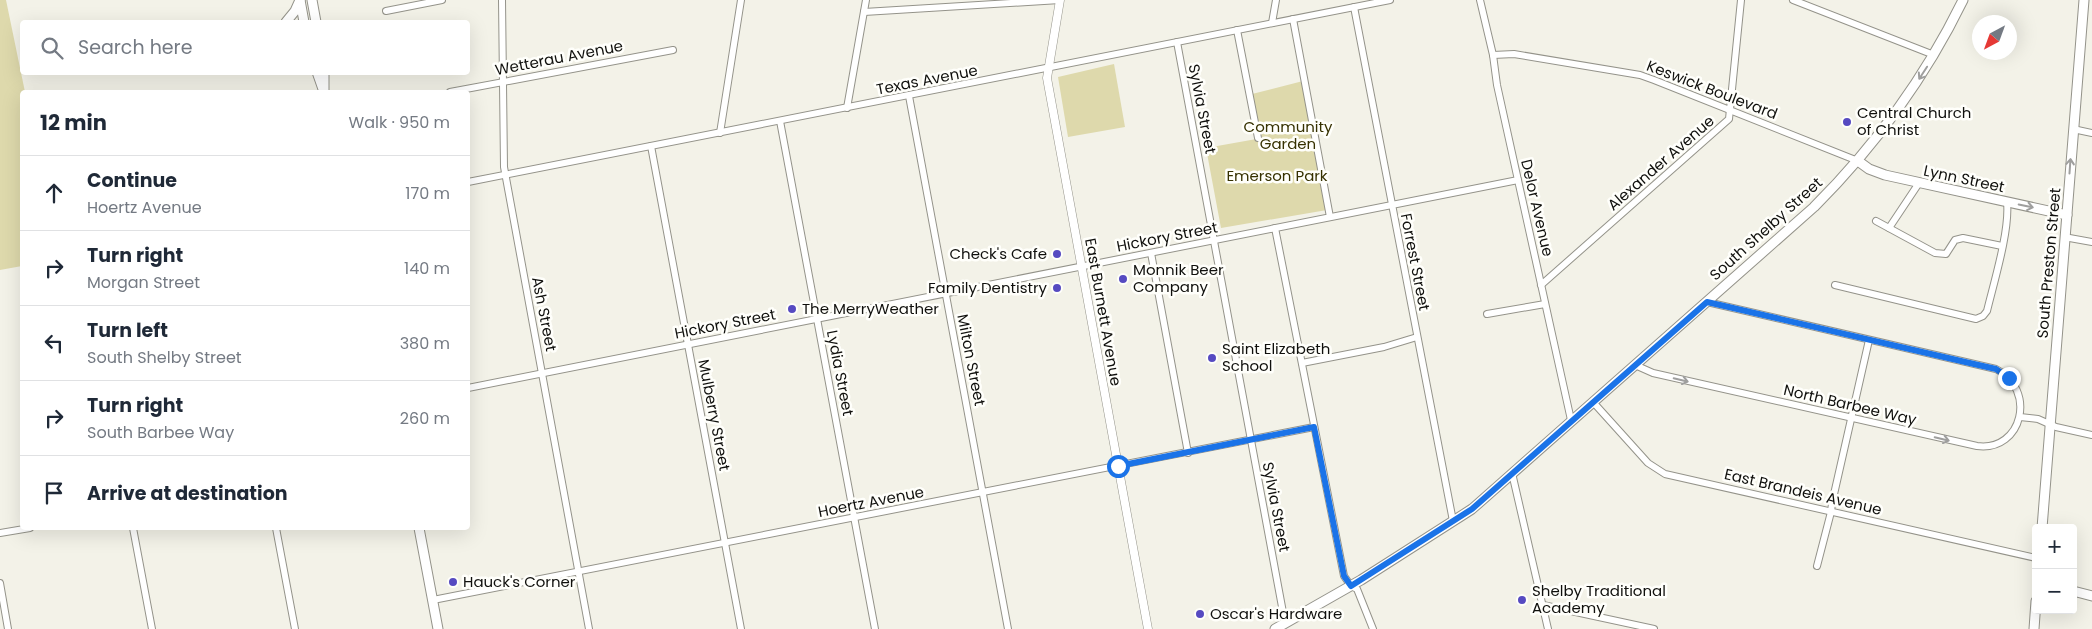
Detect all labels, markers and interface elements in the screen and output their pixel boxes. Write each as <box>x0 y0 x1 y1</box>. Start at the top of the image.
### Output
north arrow <box>1972 15 2017 60</box>
search box <box>20 20 470 75</box>
icon: search <box>38 34 66 62</box>
text: Search here <box>78 34 192 61</box>
street label: Wetterau Avenue <box>493 35 625 80</box>
street label: Keswick Boulevard <box>1644 55 1781 124</box>
street label: Texas Avenue <box>874 59 979 100</box>
street label: Sylvia Street <box>1183 62 1221 156</box>
one-way arrow <box>1917 66 1927 80</box>
place label: Central Church of Christ <box>1857 102 1971 140</box>
text: 12 min <box>40 108 107 137</box>
street label: Alexander Avenue <box>1603 110 1719 215</box>
text: Walk · 950 m <box>349 111 450 134</box>
park label: Community Garden <box>1244 116 1333 154</box>
marker: Central Church of Christ <box>1841 116 1853 128</box>
street label: Delor Avenue <box>1516 157 1559 259</box>
one-way arrow <box>2066 158 2075 174</box>
street label: Lynn Street <box>1922 160 2006 197</box>
park label: Emerson Park <box>1226 165 1328 186</box>
text: Continue <box>87 167 177 194</box>
street label: South Shelby Street <box>1705 172 1827 285</box>
icon: ahead <box>40 179 68 207</box>
text: 170 m <box>405 182 450 205</box>
street label: South Preston Street <box>2031 187 2066 339</box>
text: Hoertz Avenue <box>87 196 202 219</box>
one-way arrow <box>2017 202 2033 211</box>
street label: Forrest Street <box>1396 211 1435 312</box>
street label: Hickory Street <box>1115 216 1219 257</box>
street label: East Burnett Avenue <box>1080 236 1127 387</box>
text: Turn right <box>87 242 183 269</box>
place label: Check's Cafe <box>950 243 1047 264</box>
marker: Check's Cafe <box>1051 248 1063 260</box>
icon: right <box>40 254 68 282</box>
text: 140 m <box>404 257 450 280</box>
place label: Monnik Beer Company <box>1133 259 1224 297</box>
text: Morgan Street <box>87 271 200 294</box>
marker: Monnik Beer Company <box>1117 273 1129 285</box>
street label: Ash Street <box>527 275 562 353</box>
place label: Family Dentistry <box>928 277 1048 298</box>
marker: Family Dentistry <box>1051 282 1063 294</box>
place label: The MerryWeather <box>802 298 939 319</box>
street label: Hickory Street <box>673 303 777 344</box>
marker: The MerryWeather <box>786 303 798 315</box>
street label: Milton Street <box>952 312 991 408</box>
text: Turn left <box>87 317 168 344</box>
street label: Lydia Street <box>822 328 859 418</box>
icon: left <box>40 329 68 357</box>
text: 380 m <box>400 332 450 355</box>
place label: Saint Elizabeth School <box>1222 338 1330 376</box>
text: South Shelby Street <box>87 346 242 369</box>
marker: Saint Elizabeth School <box>1206 352 1218 364</box>
street label: Mulberry Street <box>693 357 736 472</box>
route end <box>1998 367 2021 390</box>
one-way arrow <box>1673 376 1689 385</box>
street label: North Barbee Way <box>1782 379 1919 430</box>
text: Turn right <box>87 392 183 419</box>
icon: right <box>40 404 68 432</box>
text: 260 m <box>400 407 450 430</box>
text: South Barbee Way <box>87 421 234 444</box>
one-way arrow <box>1934 435 1950 444</box>
route start <box>1107 455 1130 478</box>
street label: Sylvia Street <box>1257 460 1295 554</box>
street label: East Brandeis Avenue <box>1722 463 1884 520</box>
icon: arrive <box>40 479 68 507</box>
text: Arrive at destination <box>87 480 288 507</box>
street label: Hoertz Avenue <box>816 481 926 522</box>
map controls <box>2032 524 2077 614</box>
button: + <box>2032 524 2077 569</box>
button: − <box>2032 569 2077 614</box>
place label: Hauck's Corner <box>463 571 576 592</box>
marker: Hauck's Corner <box>447 576 459 588</box>
place label: Shelby Traditional Academy <box>1532 580 1666 618</box>
marker: Shelby Traditional Academy <box>1516 594 1528 606</box>
place label: Oscar's Hardware <box>1210 603 1342 624</box>
marker: Oscar's Hardware <box>1194 608 1206 620</box>

